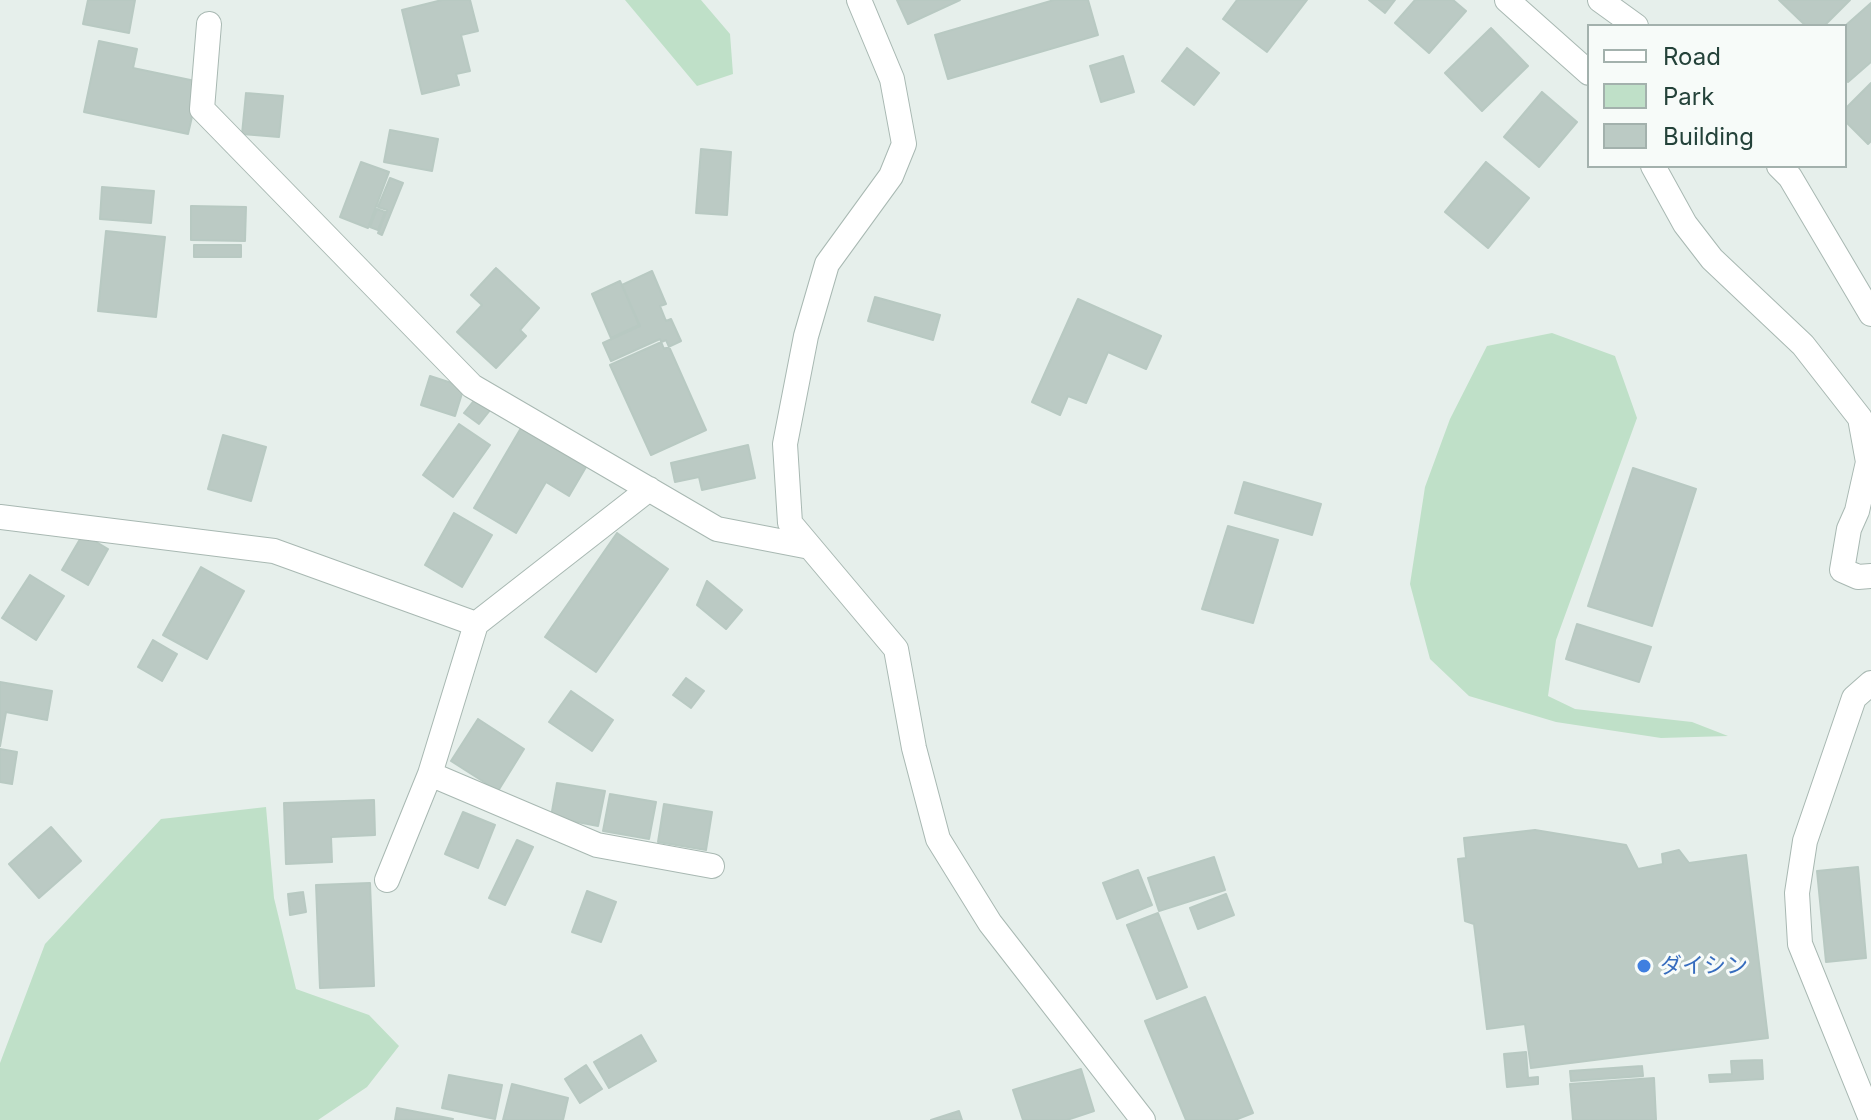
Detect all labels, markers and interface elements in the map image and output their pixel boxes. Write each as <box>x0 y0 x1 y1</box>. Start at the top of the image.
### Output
legend <box>1587 24 1847 168</box>
text: Road <box>1663 42 1721 71</box>
text: Park <box>1663 82 1714 111</box>
text: Building <box>1663 122 1754 151</box>
place label: ダイシン <box>1660 953 1748 979</box>
marker: ダイシン <box>1635 957 1653 975</box>

